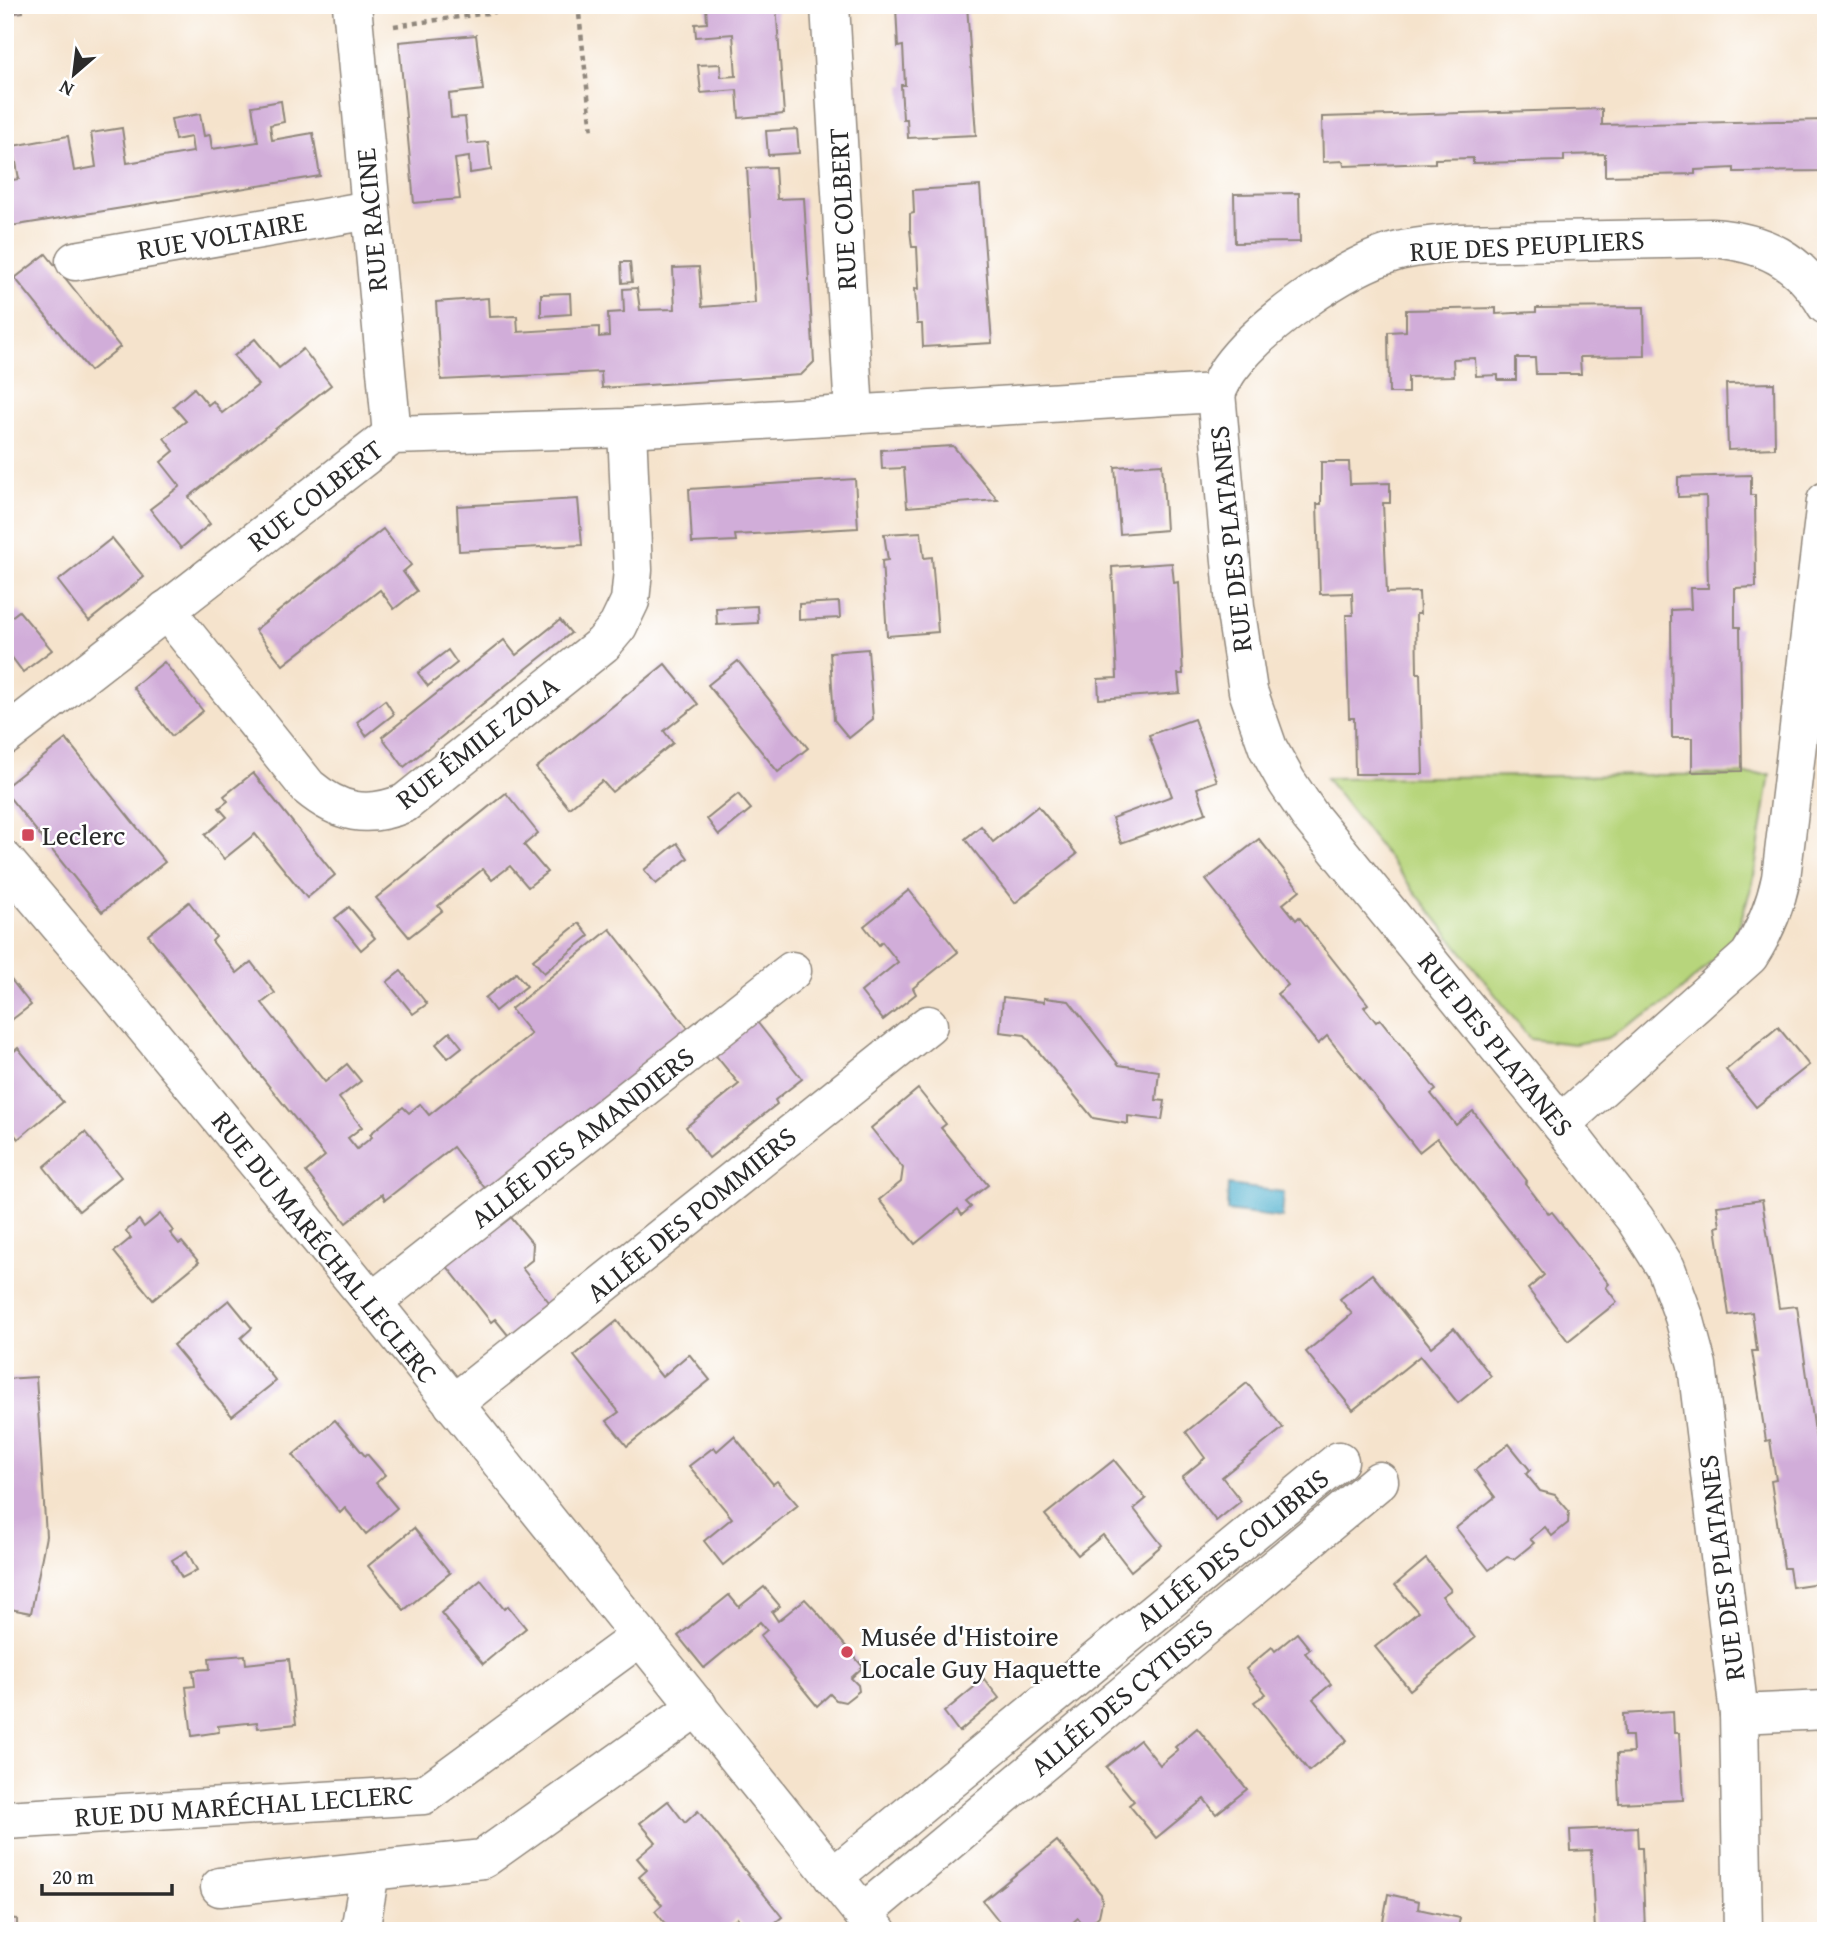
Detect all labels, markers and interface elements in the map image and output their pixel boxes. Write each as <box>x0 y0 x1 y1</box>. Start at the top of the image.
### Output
north arrow <box>38 38 108 108</box>
text: N <box>54 74 78 104</box>
street label: RUE COLBERT <box>817 127 866 291</box>
street label: RUE RACINE <box>344 147 397 293</box>
street label: RUE VOLTAIRE <box>134 199 310 270</box>
street label: RUE DES PEUPLIERS <box>1409 218 1645 271</box>
street label: RUE DES PLATANES <box>1197 424 1262 654</box>
street label: RUE COLBERT <box>238 428 391 561</box>
street label: RUE ÉMILE ZOLA <box>386 665 567 818</box>
place label: Leclerc <box>42 814 125 855</box>
marker: Leclerc <box>20 827 36 843</box>
street label: RUE DES PLATANES <box>1409 942 1584 1145</box>
street label: ALLÉE DES AMANDIERS <box>461 1036 702 1237</box>
street label: RUE DU MARÉCHAL LECLERC <box>203 1102 448 1392</box>
street label: ALLÉE DES POMMIERS <box>577 1116 805 1311</box>
street label: RUE DES PLATANES <box>1686 1453 1755 1683</box>
street label: ALLÉE DES COLIBRIS <box>1126 1458 1337 1640</box>
street label: ALLÉE DES CYTISES <box>1020 1608 1221 1785</box>
place label: Musée d'Histoire Locale Guy Haquette <box>861 1615 1101 1688</box>
marker: Musée d'Histoire Locale Guy Haquette <box>839 1644 855 1660</box>
street label: RUE DU MARÉCHAL LECLERC <box>73 1772 415 1837</box>
scale bar <box>42 1852 172 1896</box>
text: 20 m <box>52 1861 94 1892</box>

